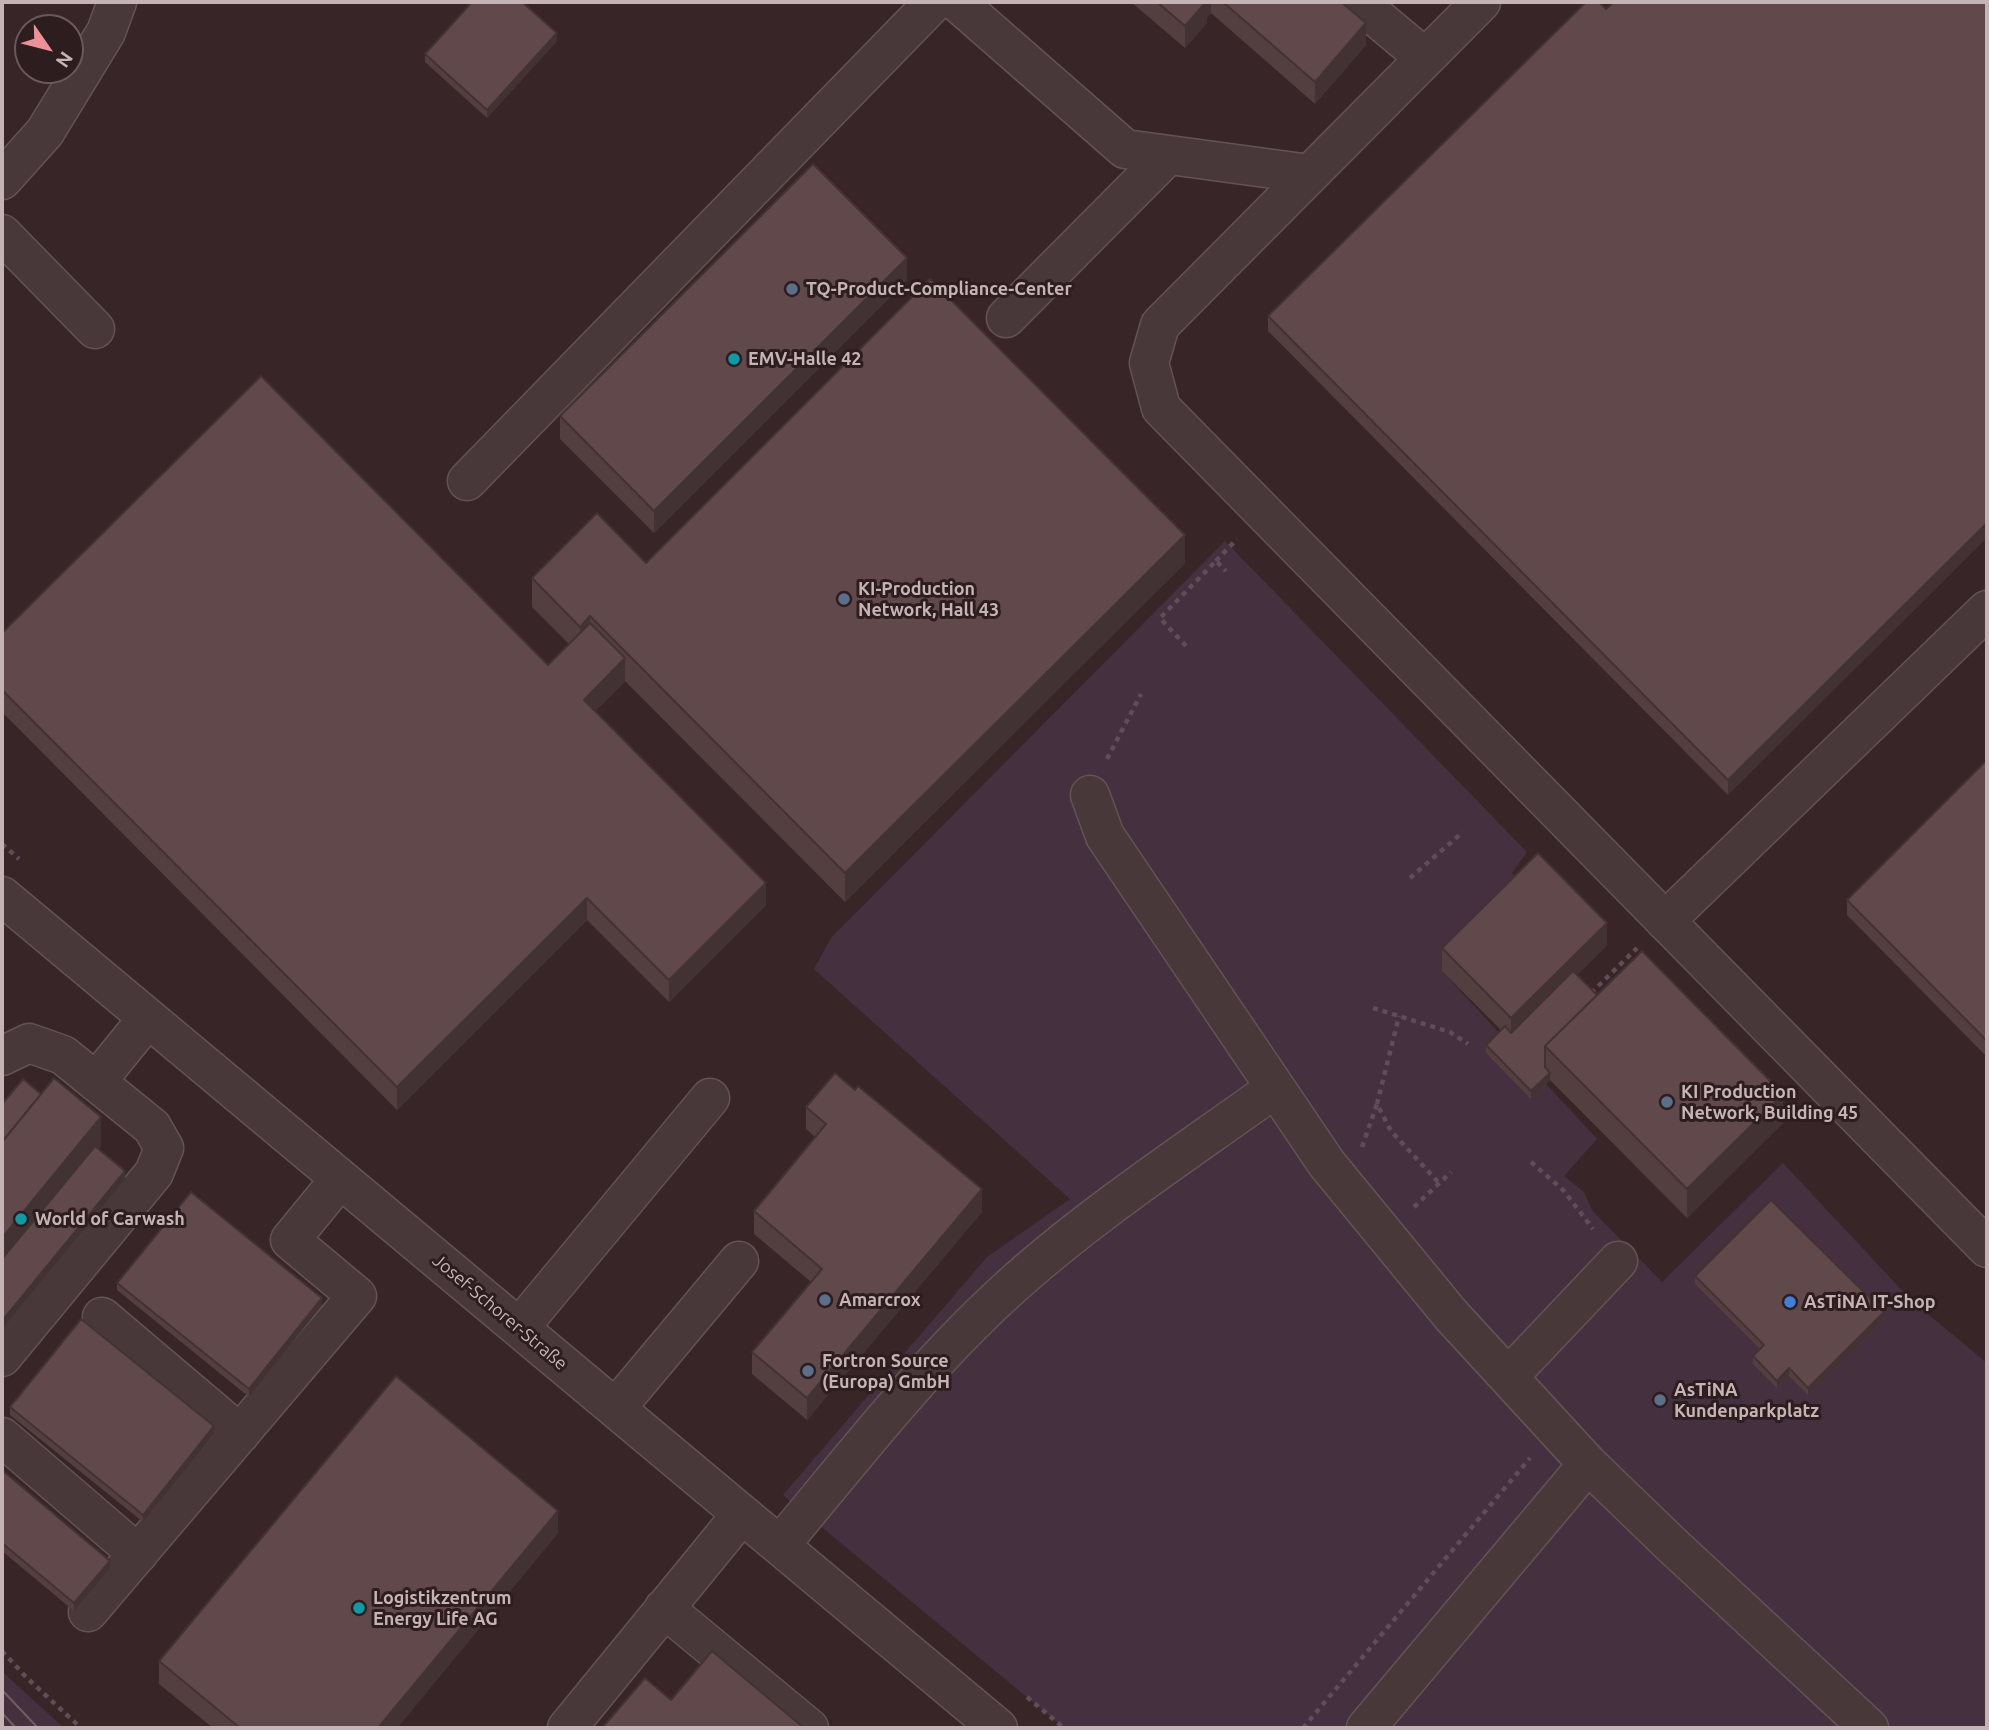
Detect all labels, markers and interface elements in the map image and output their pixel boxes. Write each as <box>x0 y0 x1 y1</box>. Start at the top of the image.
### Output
north arrow <box>14 14 84 84</box>
text: N <box>51 48 78 72</box>
place label: TQ-Product-Compliance-Center <box>806 278 1072 300</box>
marker: TQ-Product-Compliance-Center <box>784 281 800 297</box>
place label: EMV-Halle 42 <box>748 348 861 370</box>
marker: EMV-Halle 42 <box>726 351 742 367</box>
place label: KI-Production Network, Hall 43 <box>858 578 999 620</box>
marker: KI-Production Network, Hall 43 <box>836 591 852 607</box>
place label: KI Production Network, Building 45 <box>1681 1081 1858 1124</box>
marker: KI Production Network, Building 45 <box>1659 1094 1675 1110</box>
place label: World of Carwash <box>35 1208 185 1230</box>
marker: World of Carwash <box>13 1211 29 1227</box>
street label: Josef-Schorer-Straße <box>428 1249 572 1375</box>
place label: Amarcrox <box>839 1289 921 1311</box>
place label: AsTiNA IT-Shop <box>1804 1291 1936 1313</box>
marker: Amarcrox <box>817 1292 833 1308</box>
marker: AsTiNA IT-Shop <box>1782 1294 1798 1310</box>
place label: Fortron Source (Europa) GmbH <box>822 1350 950 1392</box>
marker: Fortron Source (Europa) GmbH <box>800 1363 816 1379</box>
place label: AsTiNA Kundenparkplatz <box>1674 1379 1819 1422</box>
marker: AsTiNA Kundenparkplatz <box>1652 1392 1668 1408</box>
place label: Logistikzentrum Energy Life AG <box>373 1587 512 1630</box>
marker: Logistikzentrum Energy Life AG <box>351 1600 367 1616</box>

